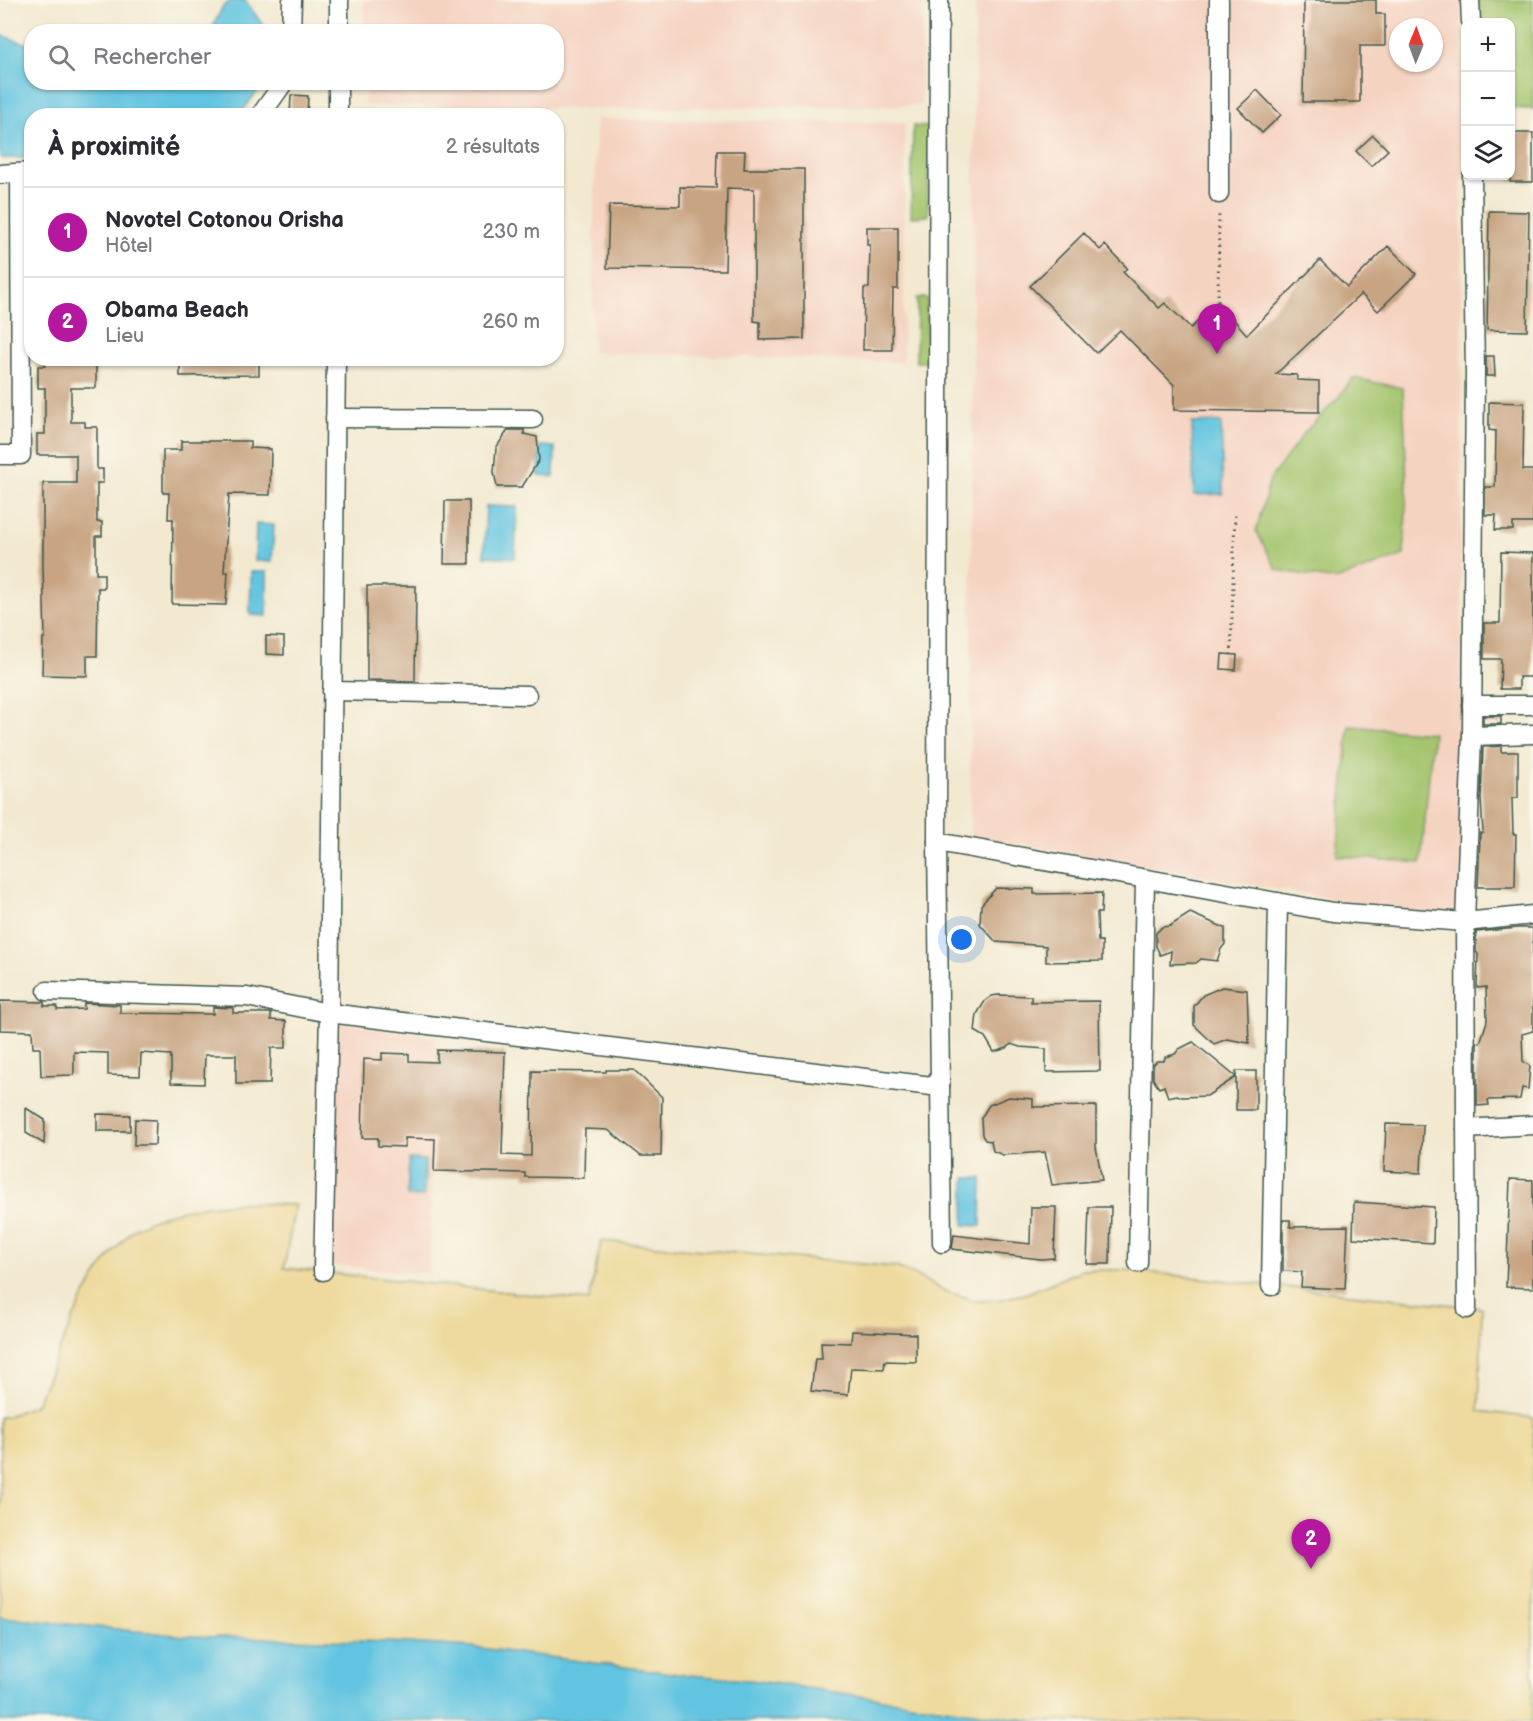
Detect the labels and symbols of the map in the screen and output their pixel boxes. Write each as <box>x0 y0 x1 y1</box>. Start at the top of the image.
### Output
north arrow <box>1389 18 1443 72</box>
pin: 1 <box>1198 304 1236 354</box>
your location <box>947 925 976 954</box>
pin: 2 <box>1292 1520 1330 1569</box>

